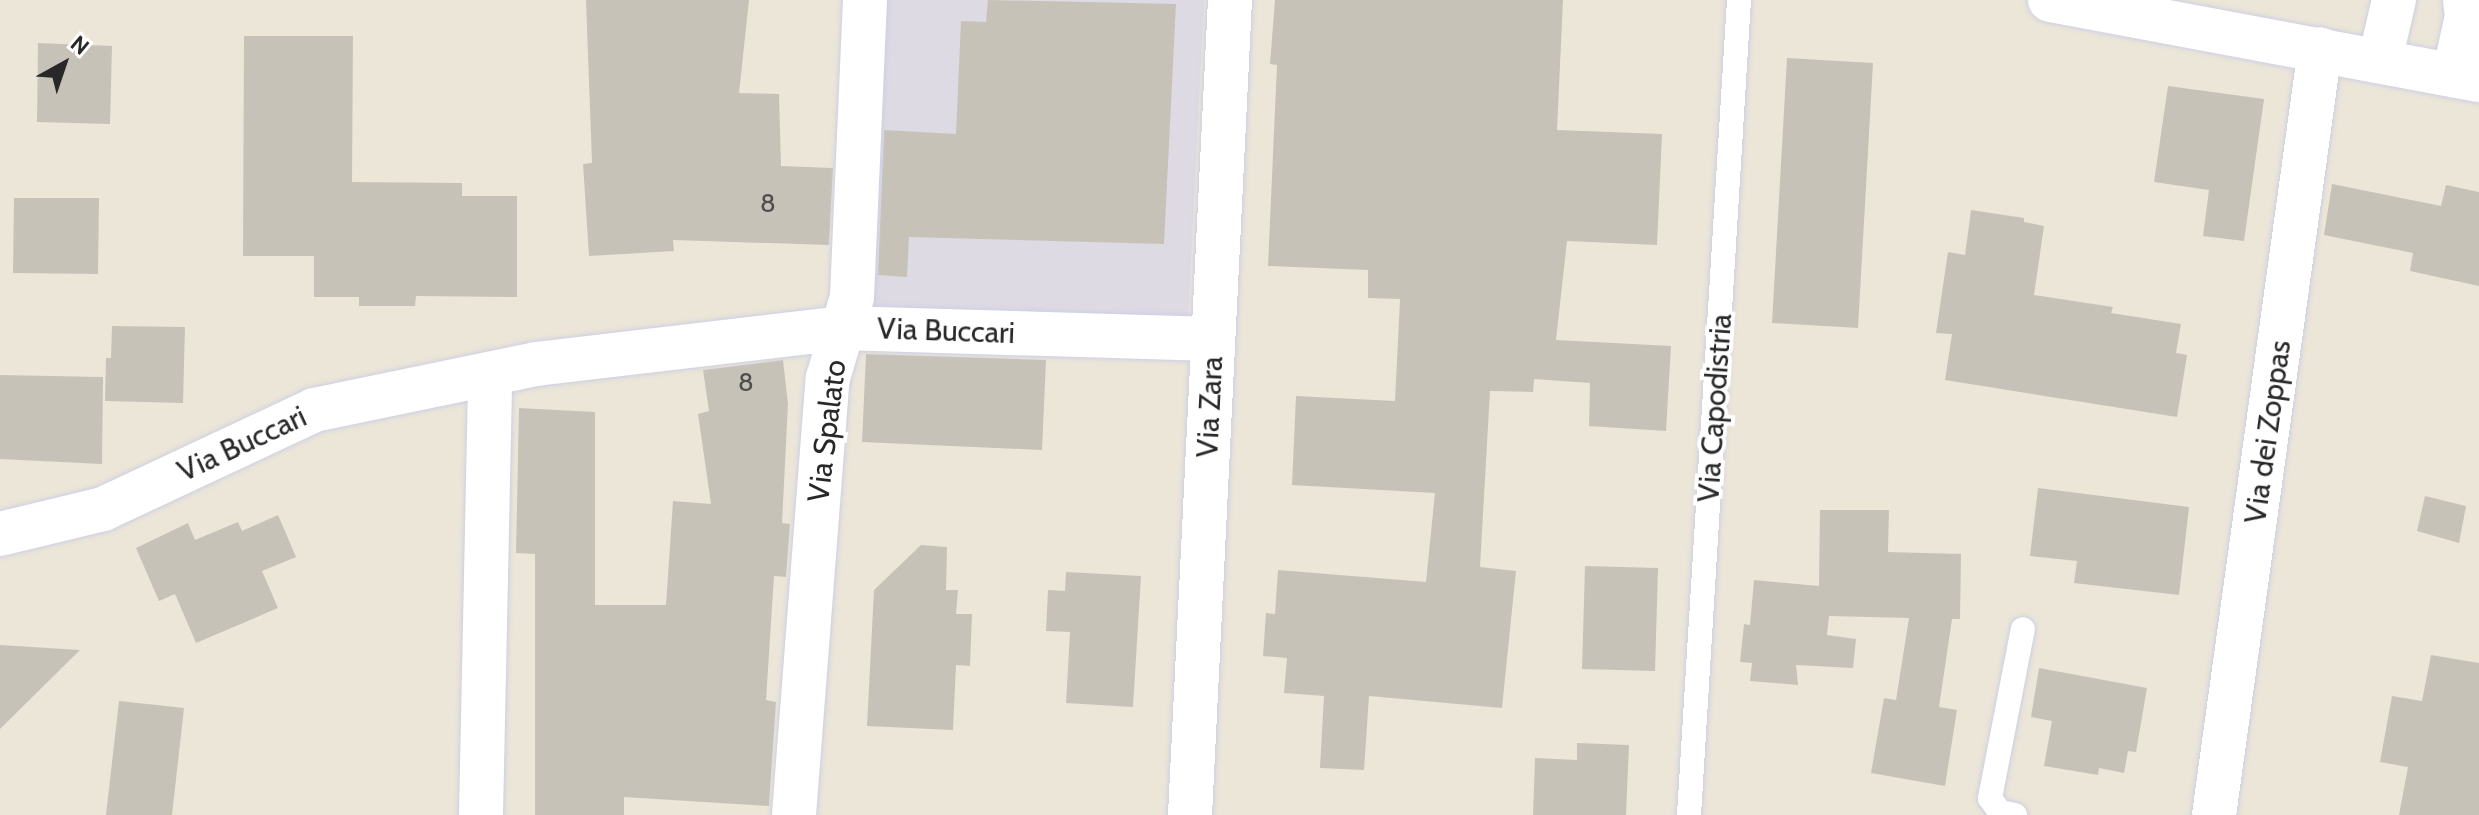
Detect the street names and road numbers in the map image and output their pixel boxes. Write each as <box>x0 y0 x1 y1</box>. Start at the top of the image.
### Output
street label: Via Buccari <box>876 311 1016 351</box>
street label: Via Capodistria <box>1690 312 1740 504</box>
street label: Via dei Zoppas <box>2237 338 2299 526</box>
street label: Via Zara <box>1189 355 1231 459</box>
street label: Via Spalato <box>800 358 854 504</box>
street label: Via Buccari <box>172 399 312 489</box>

